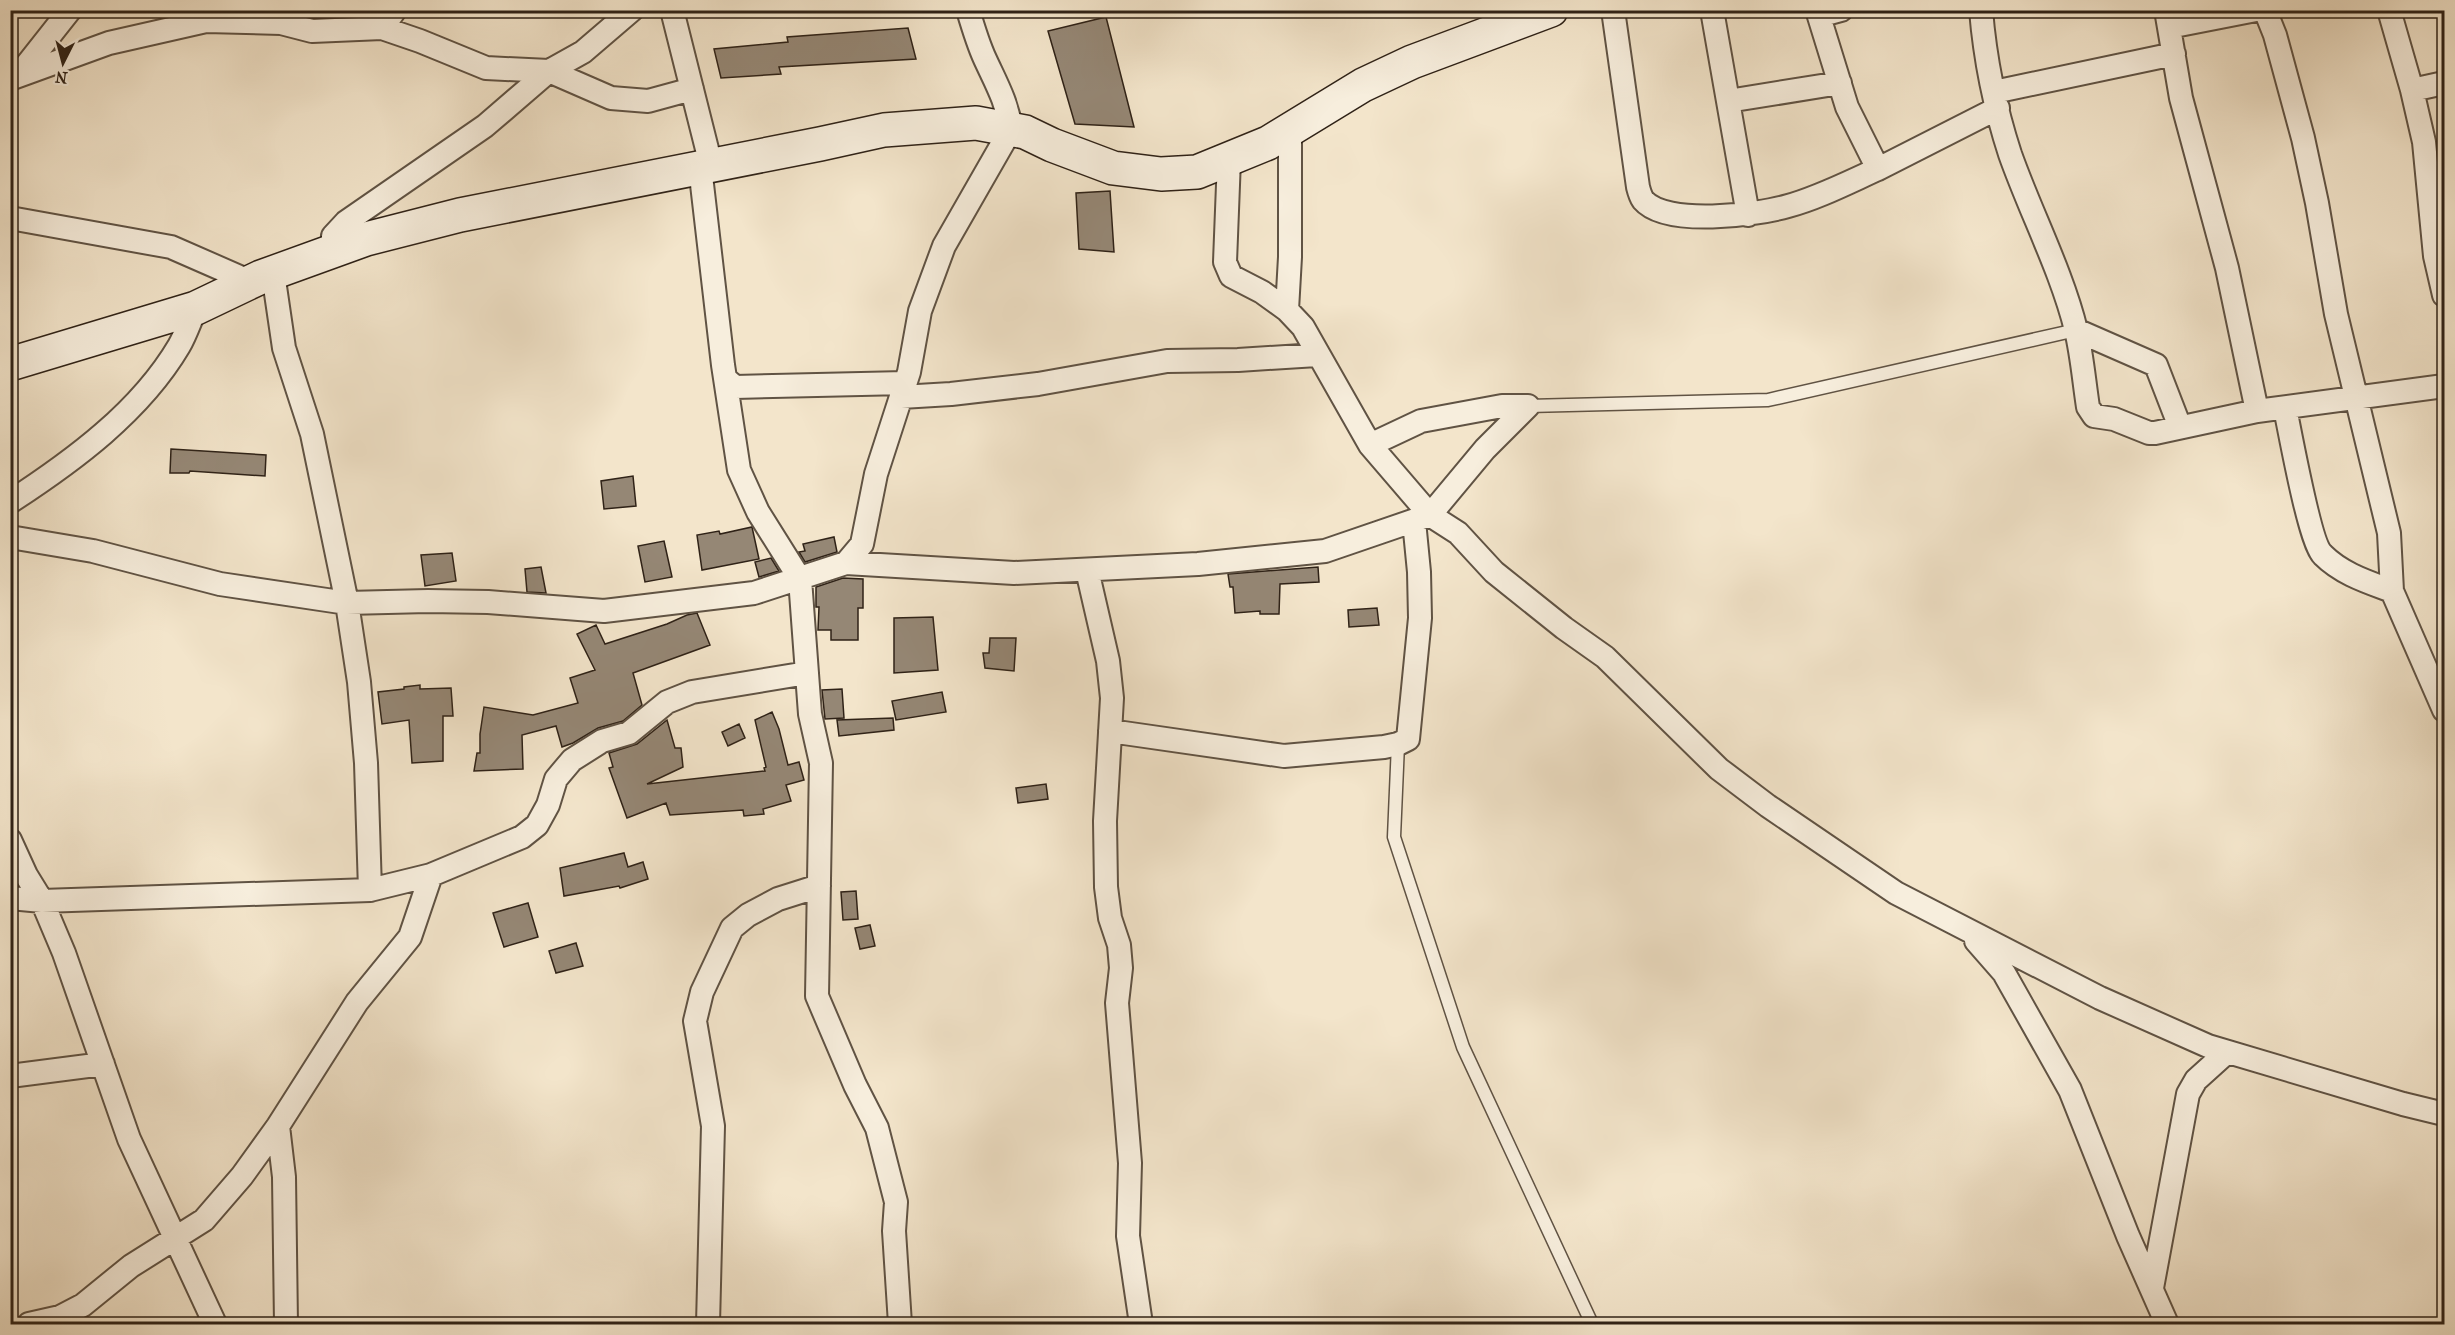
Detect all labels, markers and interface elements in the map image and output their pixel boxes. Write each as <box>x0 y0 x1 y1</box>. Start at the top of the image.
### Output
north arrow <box>33 33 93 93</box>
text: N <box>54 67 69 88</box>

